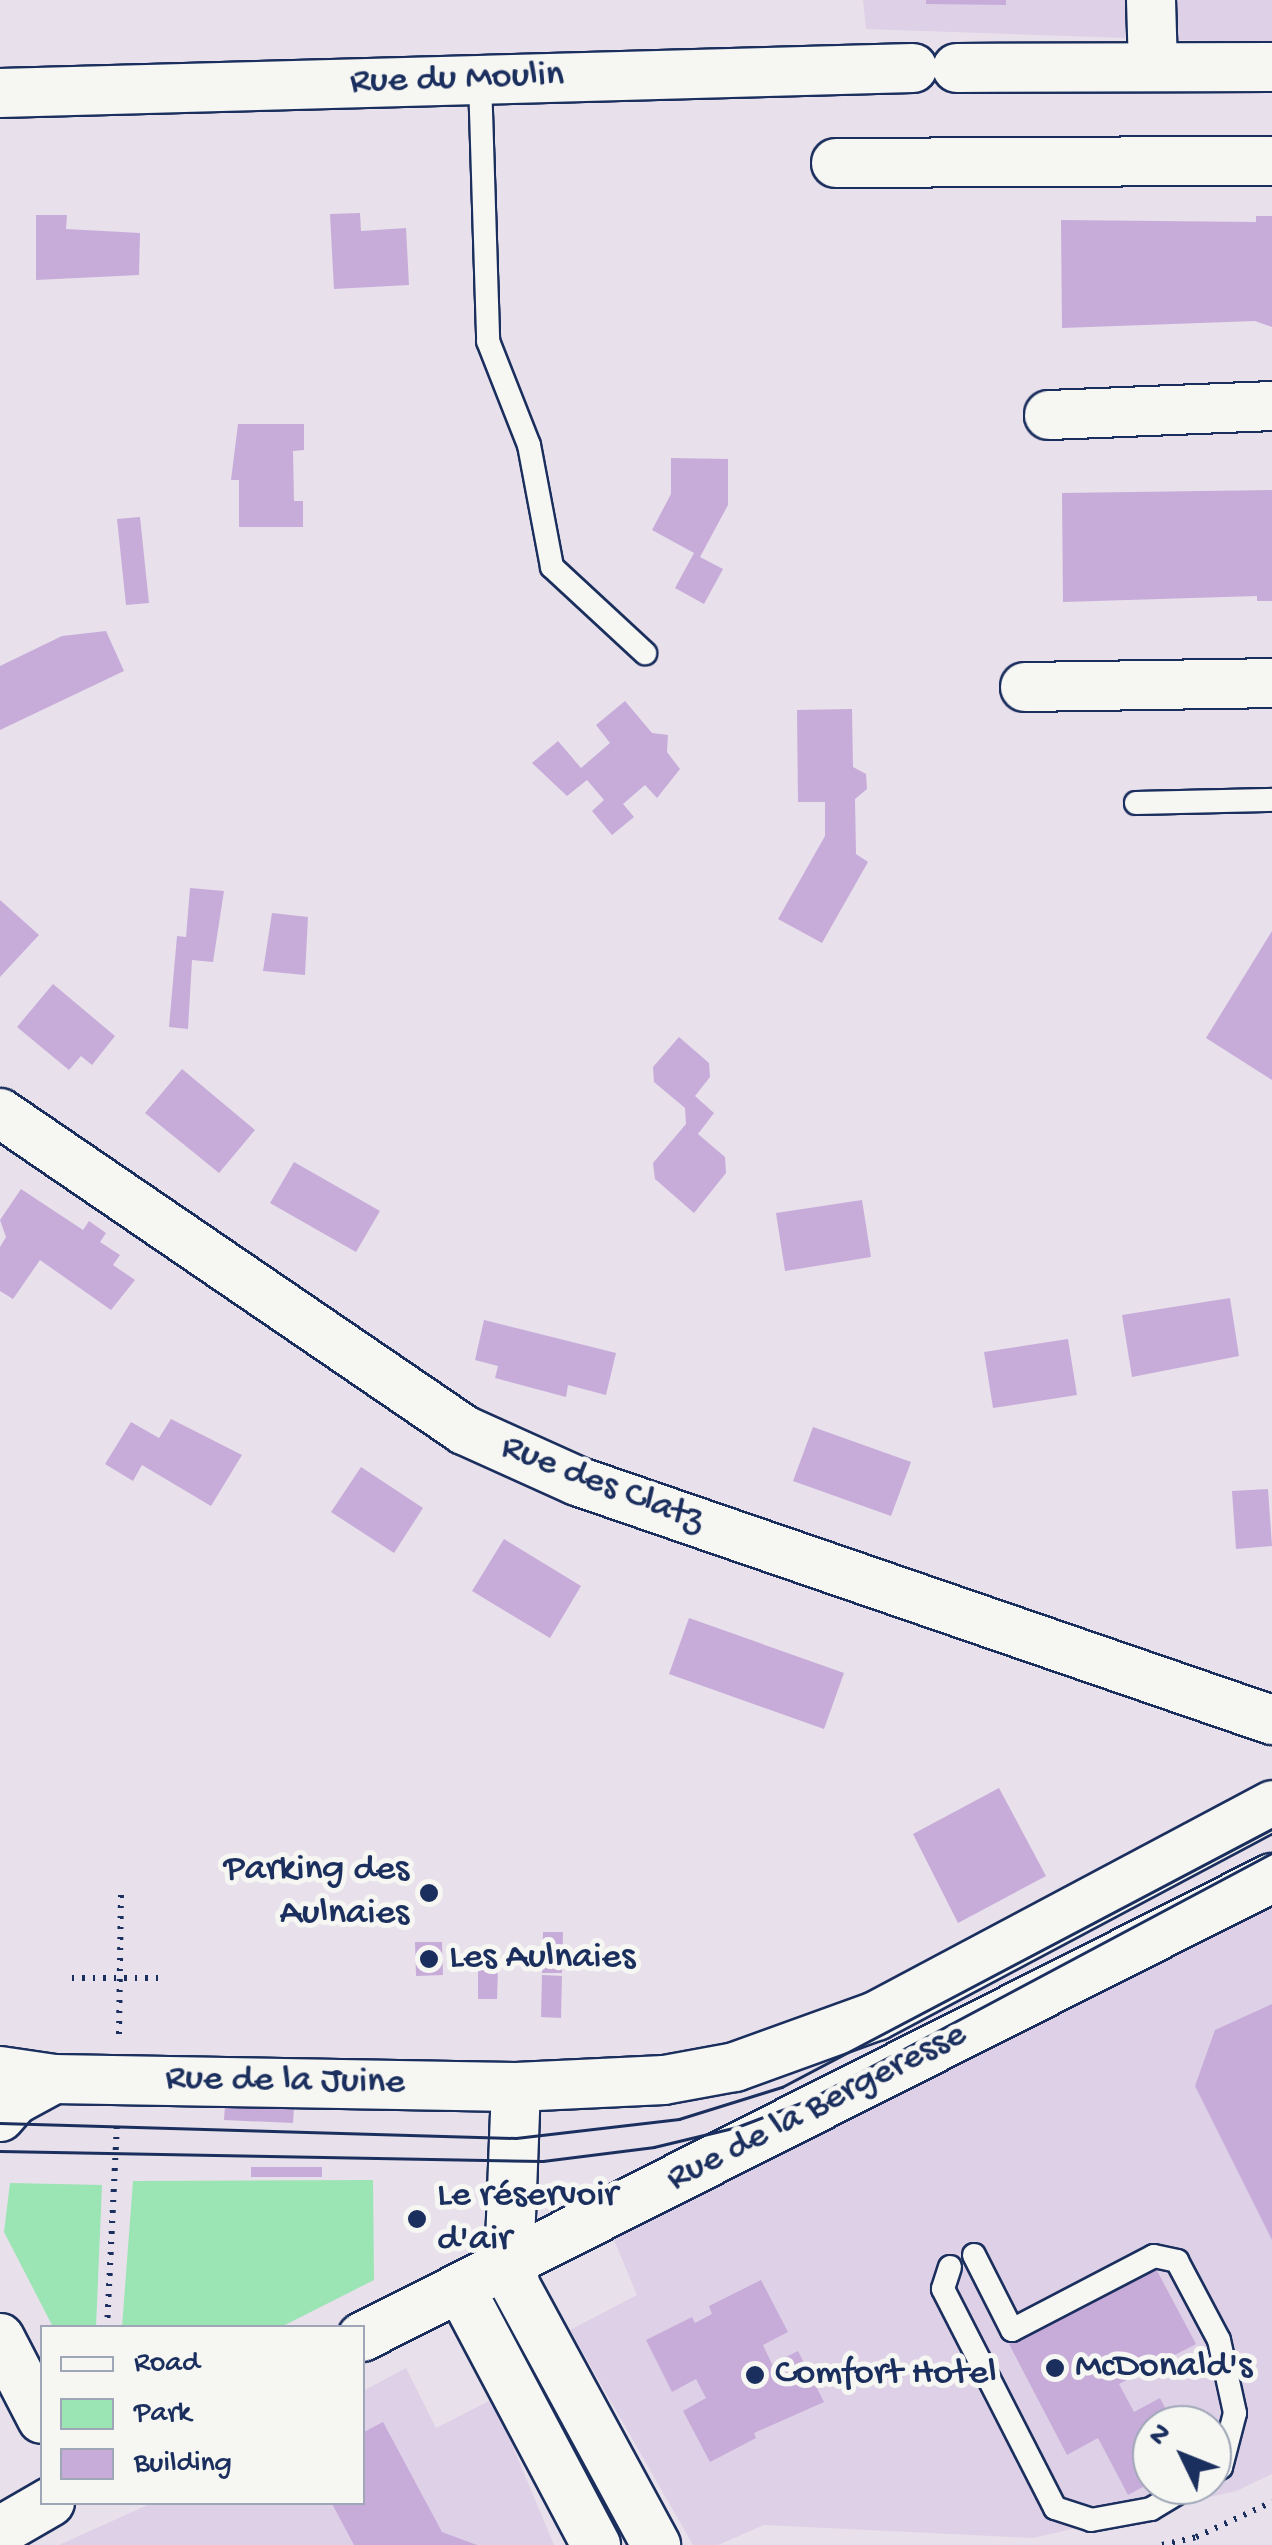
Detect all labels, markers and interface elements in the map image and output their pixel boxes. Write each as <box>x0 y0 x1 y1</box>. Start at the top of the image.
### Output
street label: Rue du Moulin <box>349 53 565 107</box>
street label: Rue des Clatz <box>494 1425 710 1545</box>
place label: Parking des Aulnaies <box>224 1848 409 1938</box>
marker: Parking des Aulnaies <box>418 1882 440 1904</box>
place label: Les Aulnaies <box>449 1936 635 1982</box>
marker: Les Aulnaies <box>418 1948 440 1970</box>
street label: Rue de la Bergeresse <box>660 2013 974 2203</box>
street label: Rue de la Juine <box>165 2057 405 2107</box>
place label: Le réservoir d'air <box>437 2174 618 2264</box>
marker: Le réservoir d'air <box>406 2208 428 2230</box>
legend <box>40 2325 365 2505</box>
place label: McDonald's <box>1075 2345 1252 2391</box>
text: Road <box>134 2347 200 2382</box>
place label: Comfort Hotel <box>775 2352 997 2398</box>
marker: McDonald's <box>1044 2357 1066 2379</box>
marker: Comfort Hotel <box>744 2364 766 2386</box>
text: Park <box>134 2397 191 2432</box>
north arrow <box>1132 2405 1232 2505</box>
text: N <box>1143 2418 1179 2454</box>
text: Building <box>134 2447 232 2482</box>

